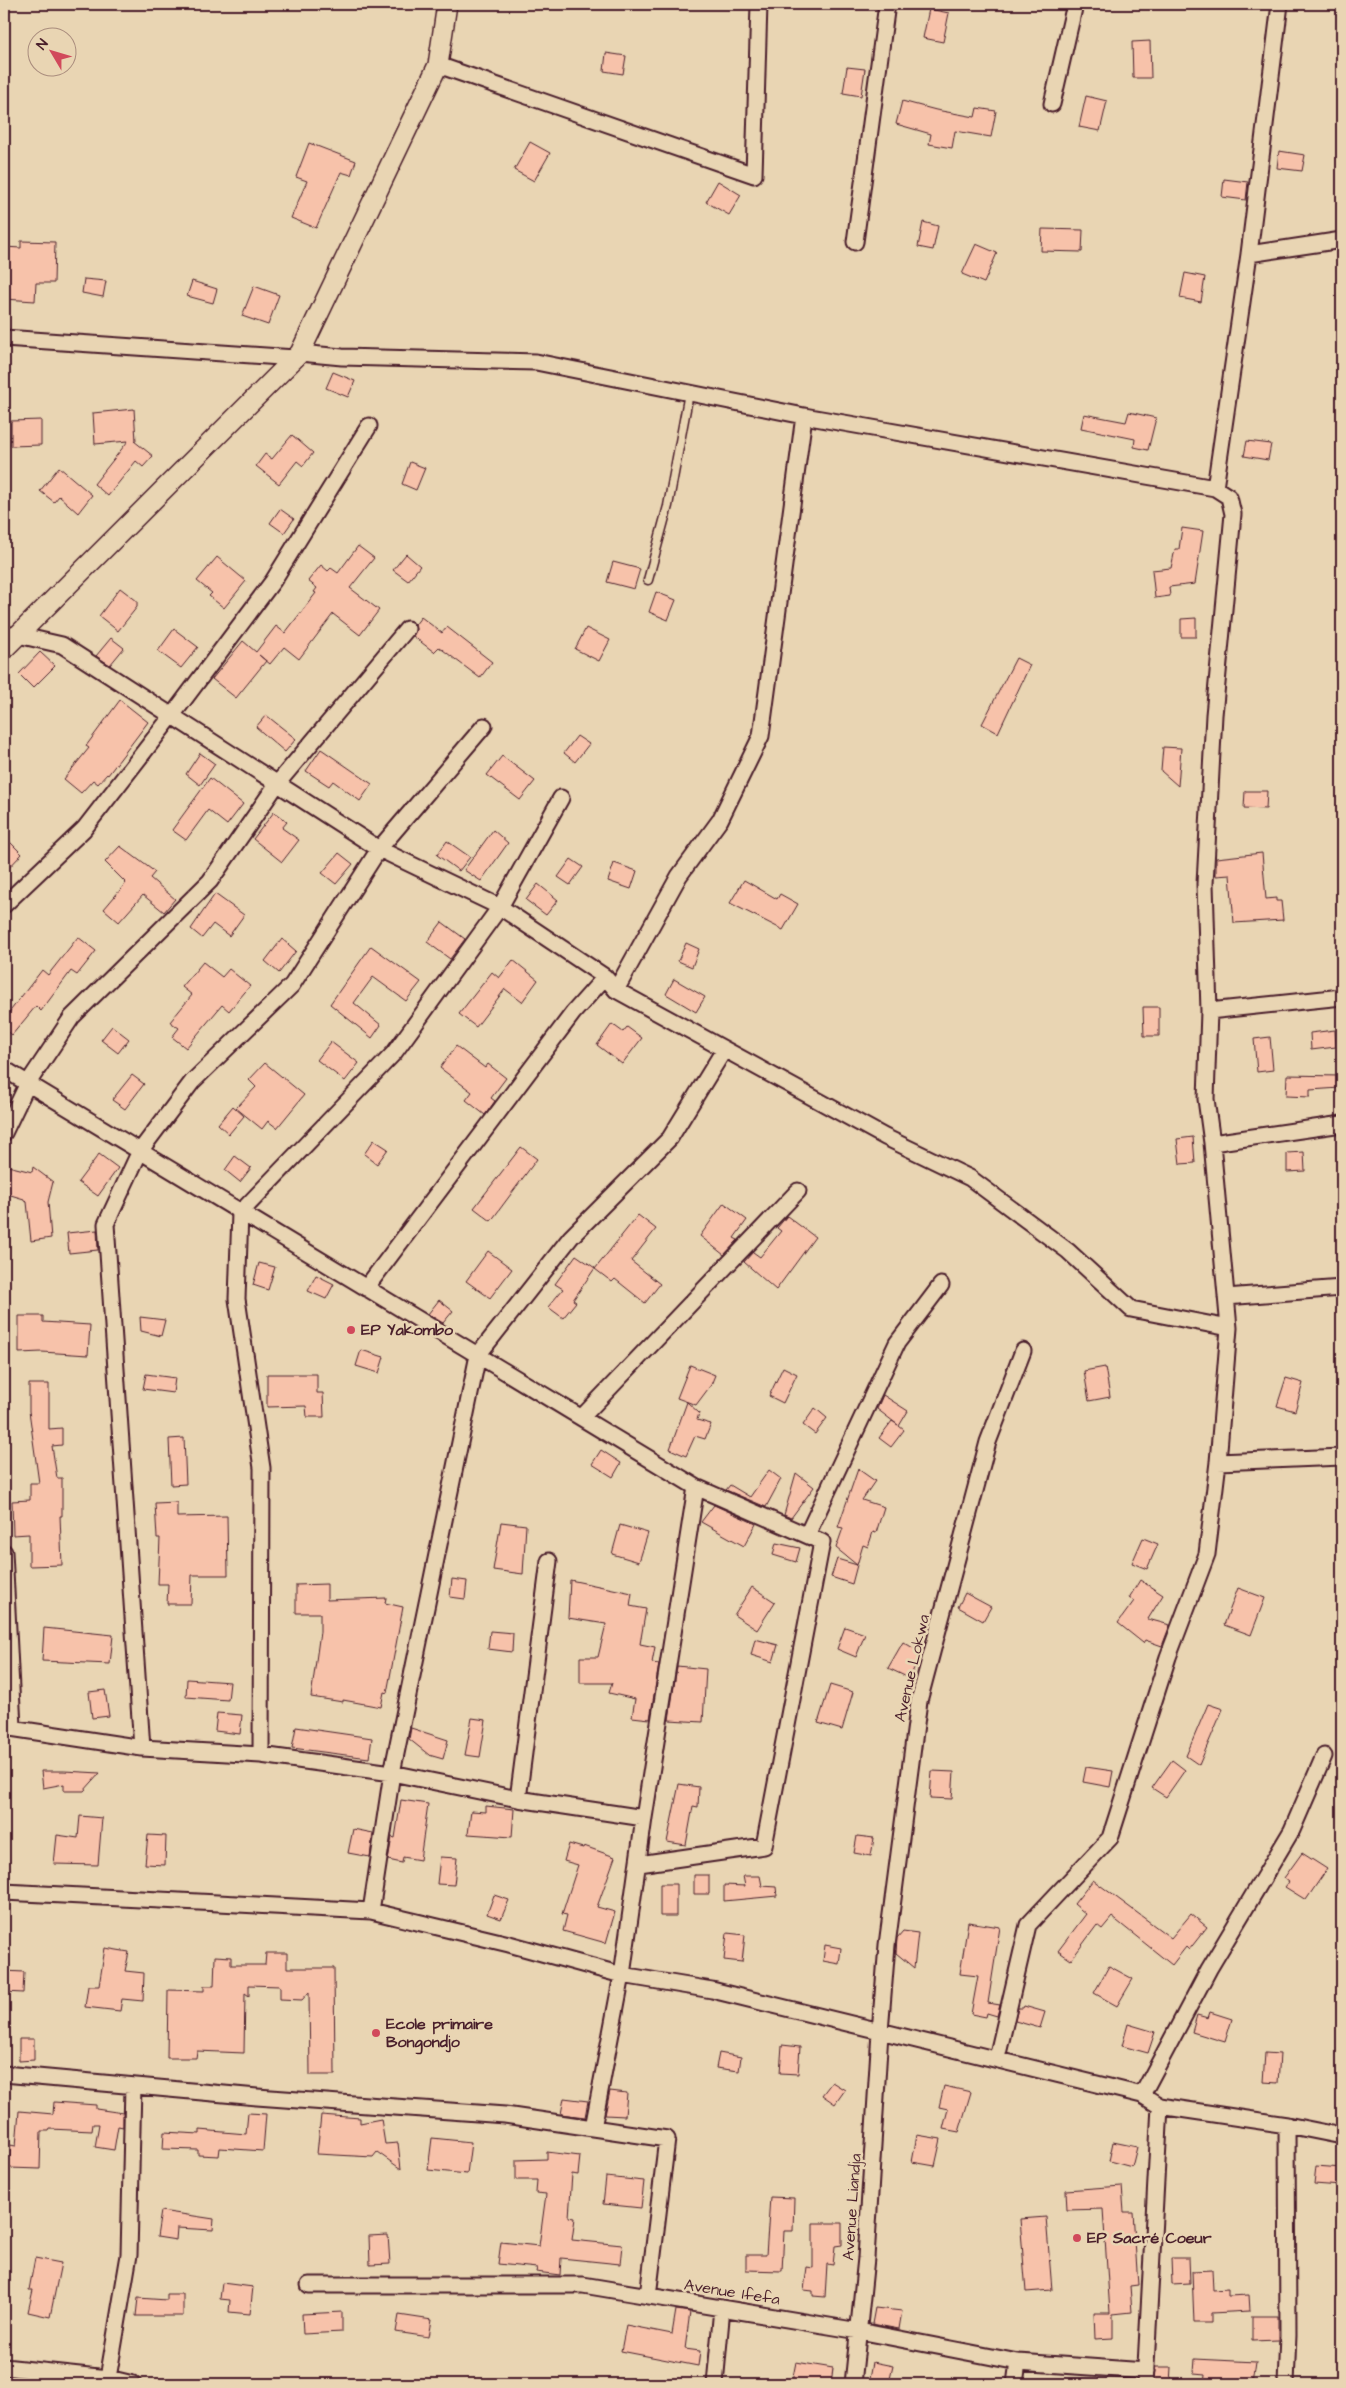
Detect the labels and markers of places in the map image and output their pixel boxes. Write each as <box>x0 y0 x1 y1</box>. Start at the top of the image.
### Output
place label: EP Yakombo <box>361 1319 454 1341</box>
marker: EP Yakombo <box>345 1324 357 1336</box>
place label: Ecole primaire Bongondjo <box>386 2013 493 2055</box>
marker: Ecole primaire Bongondjo <box>370 2027 382 2039</box>
place label: EP Sacré Coeur <box>1087 2227 1212 2249</box>
marker: EP Sacré Coeur <box>1071 2232 1083 2244</box>

